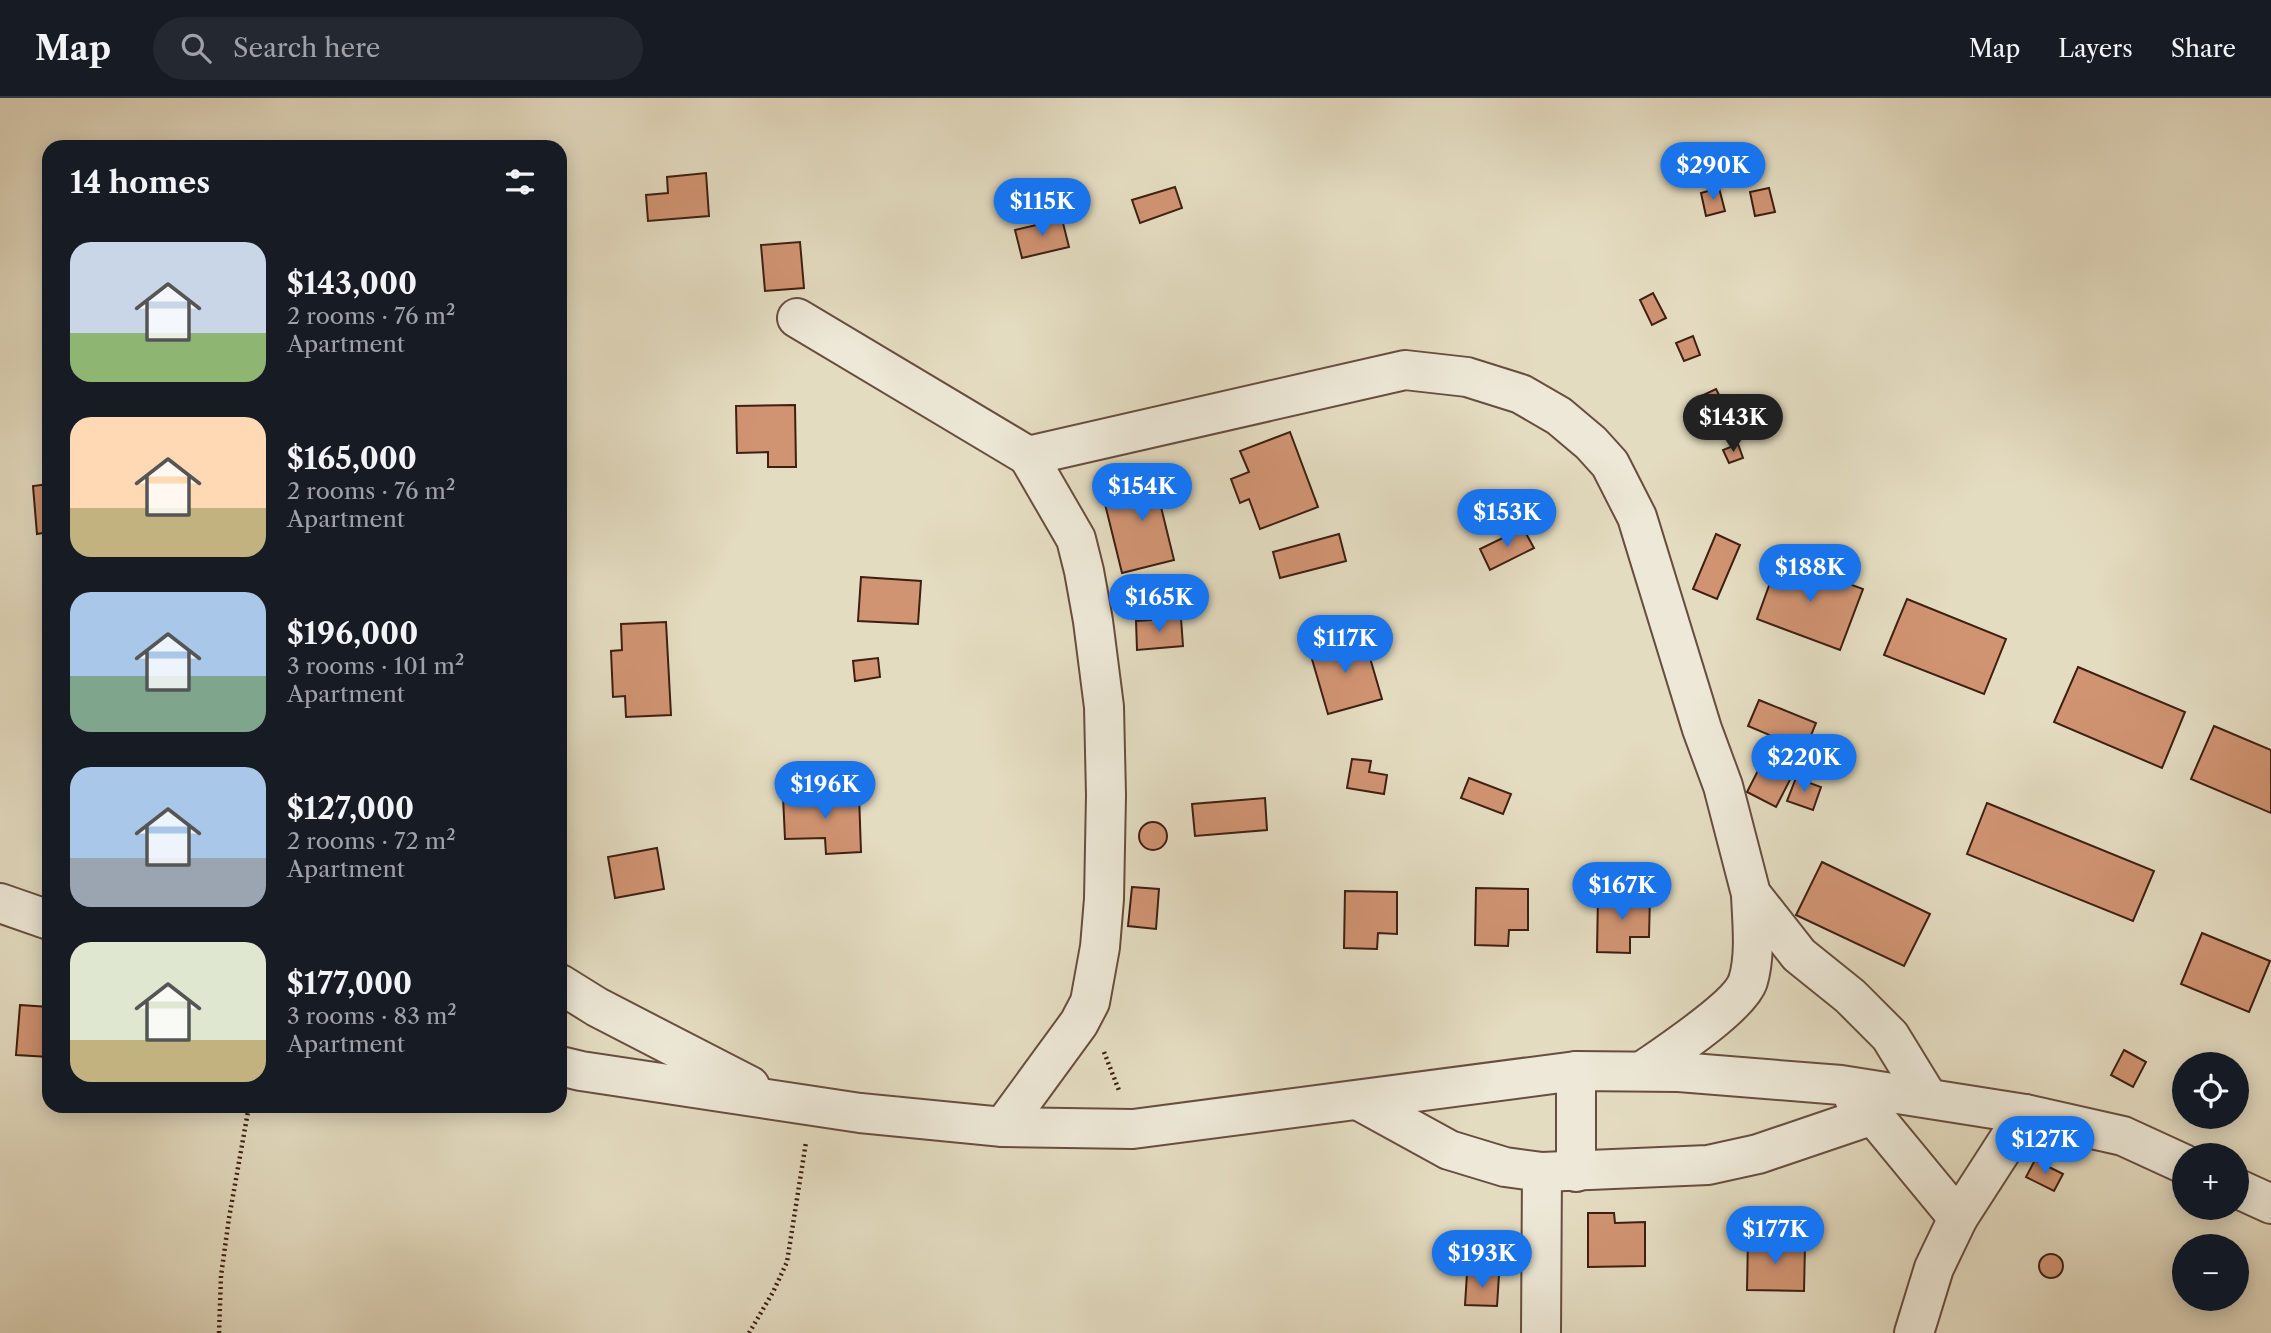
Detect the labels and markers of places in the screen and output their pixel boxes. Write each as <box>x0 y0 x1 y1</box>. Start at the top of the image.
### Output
pin: $290K <box>1664 142 1762 202</box>
pin: $115K <box>993 178 1091 238</box>
pin: $143K <box>1684 394 1782 454</box>
pin: $154K <box>1093 464 1191 523</box>
pin: $153K <box>1458 490 1556 549</box>
pin: $188K <box>1761 545 1859 604</box>
pin: $165K <box>1110 574 1208 634</box>
pin: $117K <box>1296 616 1394 675</box>
pin: $220K <box>1755 734 1853 794</box>
pin: $196K <box>776 762 874 821</box>
pin: $167K <box>1573 862 1671 922</box>
pin: $127K <box>1996 1116 2094 1176</box>
pin: $177K <box>1726 1206 1824 1266</box>
pin: $193K <box>1433 1230 1531 1290</box>

